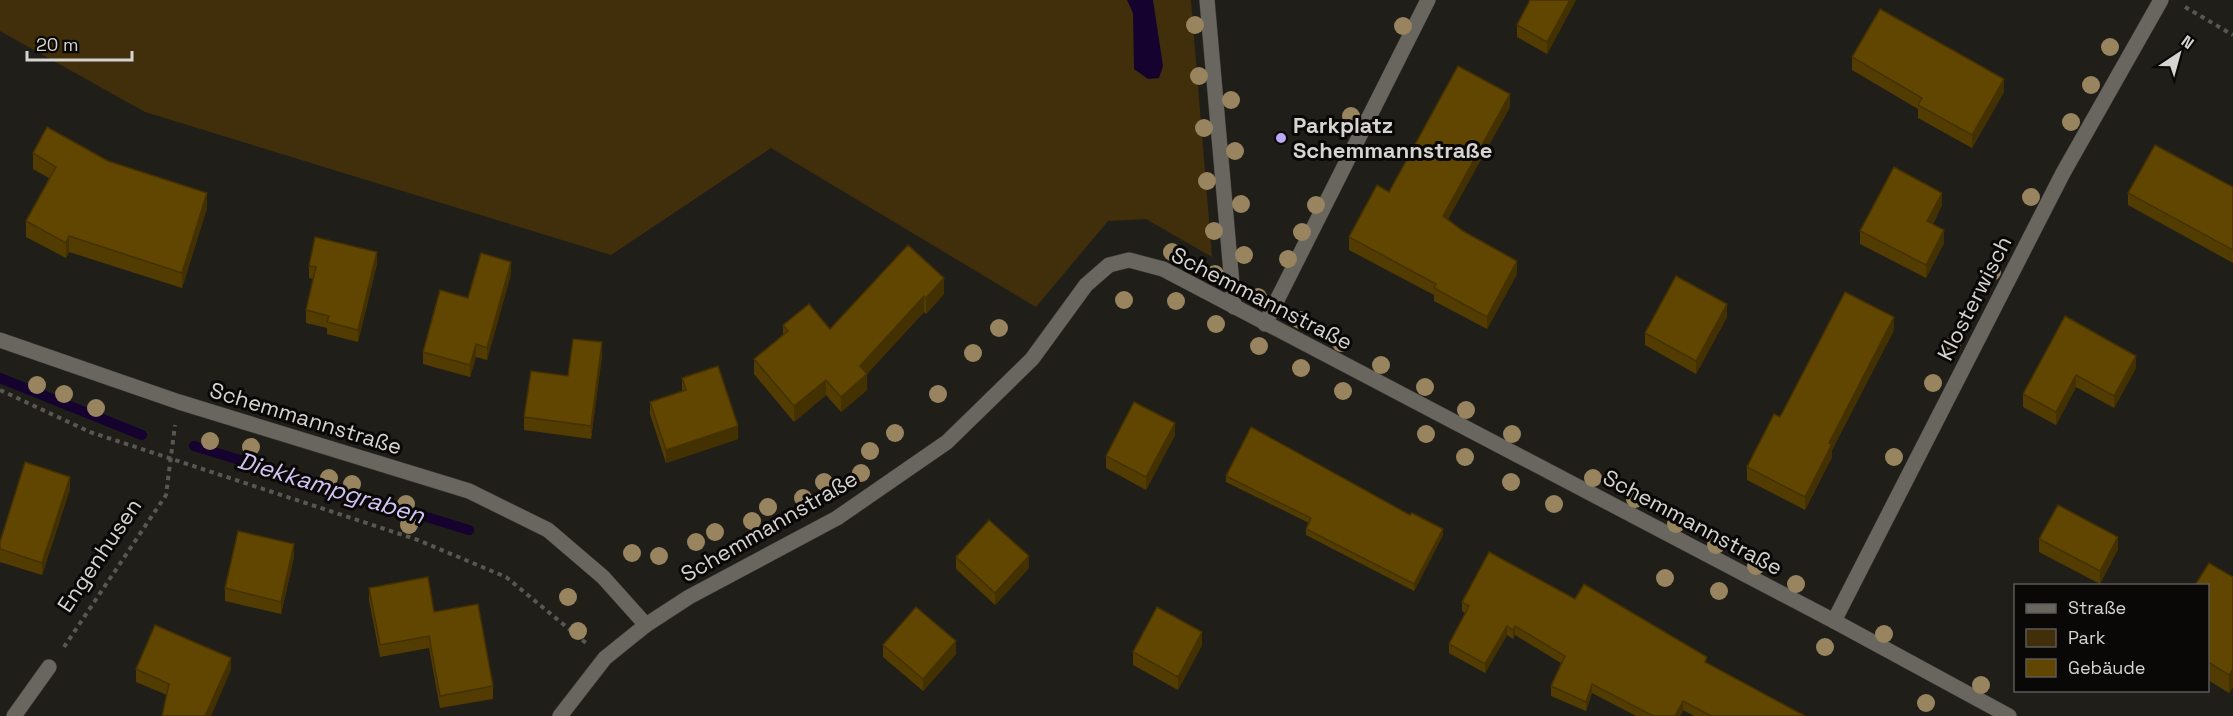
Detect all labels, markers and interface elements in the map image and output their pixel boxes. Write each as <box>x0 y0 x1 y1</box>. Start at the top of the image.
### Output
scale bar <box>27 24 132 62</box>
north arrow <box>2149 24 2209 84</box>
text: N <box>2177 31 2198 54</box>
text: 20 m <box>36 33 79 56</box>
place label: Parkplatz Schemmannstraße <box>1293 111 1492 164</box>
marker: Parkplatz Schemmannstraße <box>1274 131 1288 145</box>
street label: Klosterwisch <box>1931 231 2017 365</box>
street label: Schemmannstraße <box>1167 240 1357 356</box>
street label: Schemmannstraße <box>207 375 405 461</box>
water label: Diekkampgraben <box>234 444 430 531</box>
street label: Schemmannstraße <box>1598 463 1788 581</box>
street label: Schemmannstraße <box>676 464 862 588</box>
street label: Engenhusen <box>51 493 147 617</box>
legend <box>2014 584 2209 692</box>
text: Straße <box>2068 596 2126 619</box>
text: Park <box>2068 626 2106 649</box>
text: Gebäude <box>2068 656 2146 679</box>

